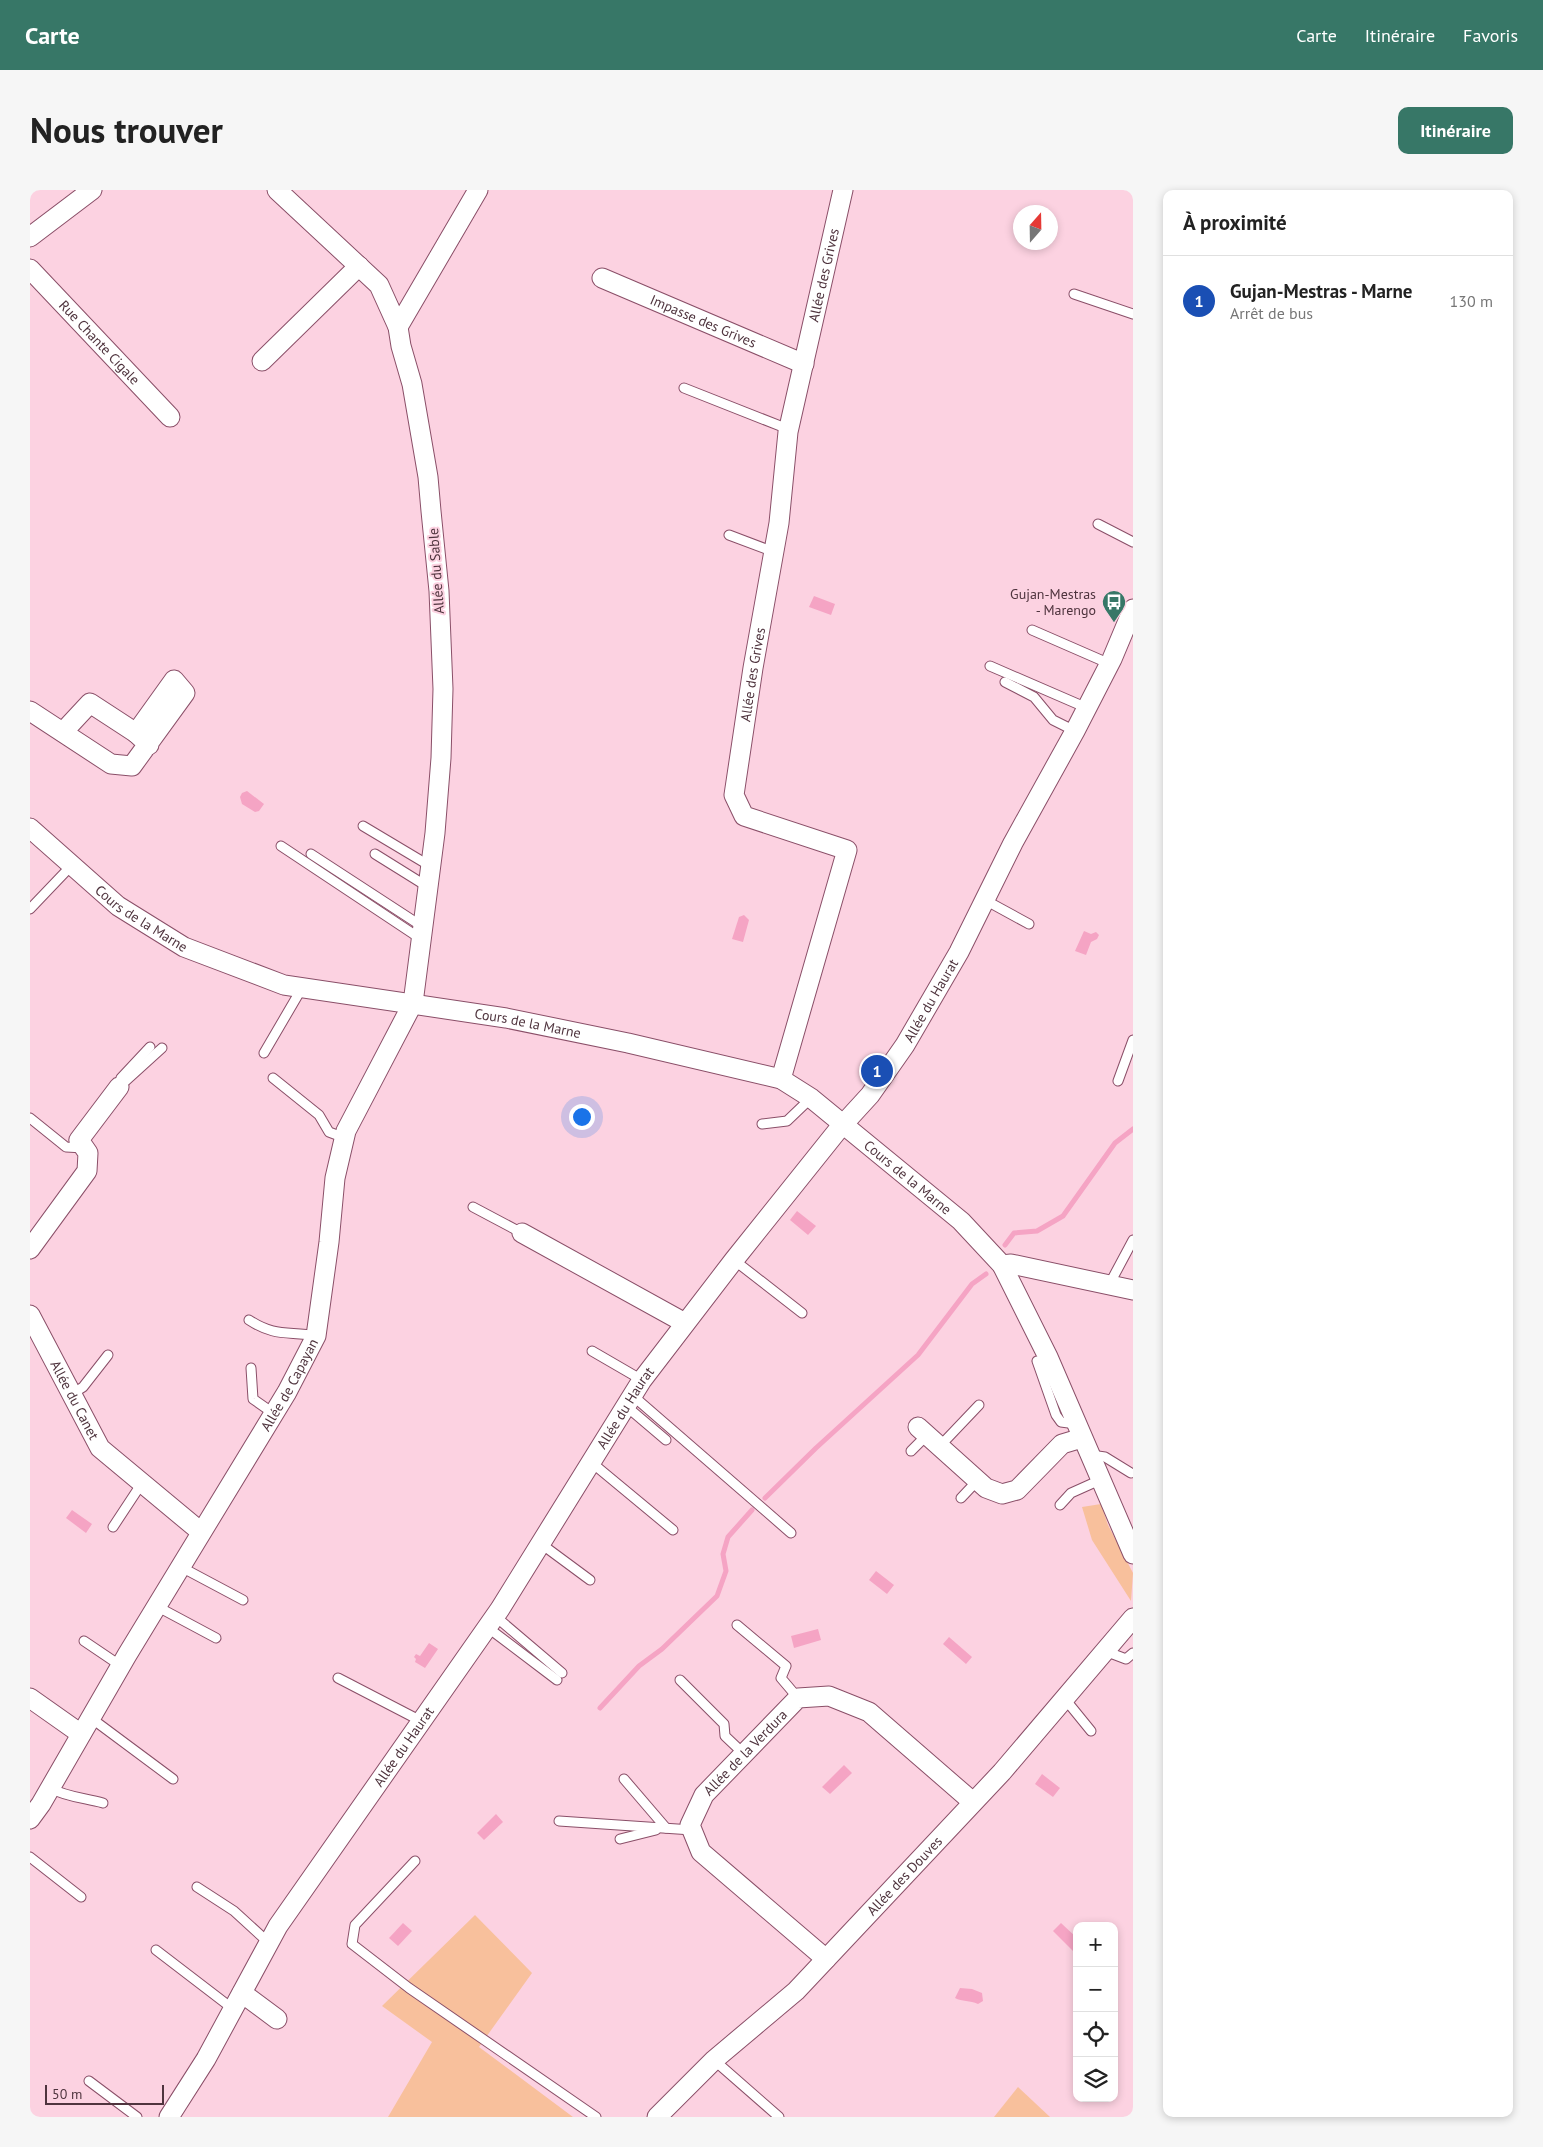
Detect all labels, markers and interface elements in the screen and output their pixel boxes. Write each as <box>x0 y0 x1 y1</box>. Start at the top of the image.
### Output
text: Carte <box>25 20 80 51</box>
text: Carte <box>1296 24 1337 47</box>
text: Itinéraire <box>1365 24 1435 47</box>
text: Favoris <box>1463 24 1518 47</box>
text: Nous trouver <box>30 107 223 153</box>
button: Itinéraire <box>1398 107 1513 154</box>
north arrow <box>1013 205 1058 250</box>
text: À proximité <box>1183 209 1287 236</box>
street label: Allée des Grives <box>804 227 843 324</box>
text: Gujan-Mestras - Marne <box>1230 279 1413 303</box>
street label: Impasse des Grives <box>647 291 759 352</box>
text: 1 <box>1194 291 1204 311</box>
text: 130 m <box>1450 291 1493 311</box>
street label: Rue Chante Cigale <box>55 296 144 388</box>
text: Arrêt de bus <box>1230 303 1313 323</box>
street label: Allée du Sable <box>424 527 448 615</box>
place label: Gujan-Mestras - Marengo <box>1010 585 1096 619</box>
bus stop icon: Gujan-Mestras - Marengo <box>1101 589 1127 623</box>
street label: Allée des Grives <box>736 626 769 723</box>
street label: Cours de la Marne <box>91 881 191 956</box>
street label: Allée du Haurat <box>900 955 962 1046</box>
street label: Cours de la Marne <box>473 1004 582 1042</box>
pin: 1 <box>861 1052 893 1090</box>
your location <box>569 1104 595 1130</box>
street label: Cours de la Marne <box>860 1136 955 1218</box>
street label: Allée de Capayan <box>256 1335 322 1434</box>
street label: Allée du Canet <box>46 1357 103 1443</box>
street label: Allée du Haurat <box>593 1363 658 1452</box>
street label: Allée du Haurat <box>369 1703 438 1790</box>
street label: Allée de la Verdura <box>699 1706 791 1799</box>
street label: Allée des Douves <box>863 1832 946 1919</box>
map controls <box>1073 1922 1118 2102</box>
button: + <box>1073 1922 1118 1967</box>
button: − <box>1073 1967 1118 2012</box>
button: locate <box>1073 2012 1118 2057</box>
button: layers <box>1073 2057 1118 2102</box>
scale bar <box>45 2082 164 2105</box>
text: 50 m <box>52 2085 82 2103</box>

